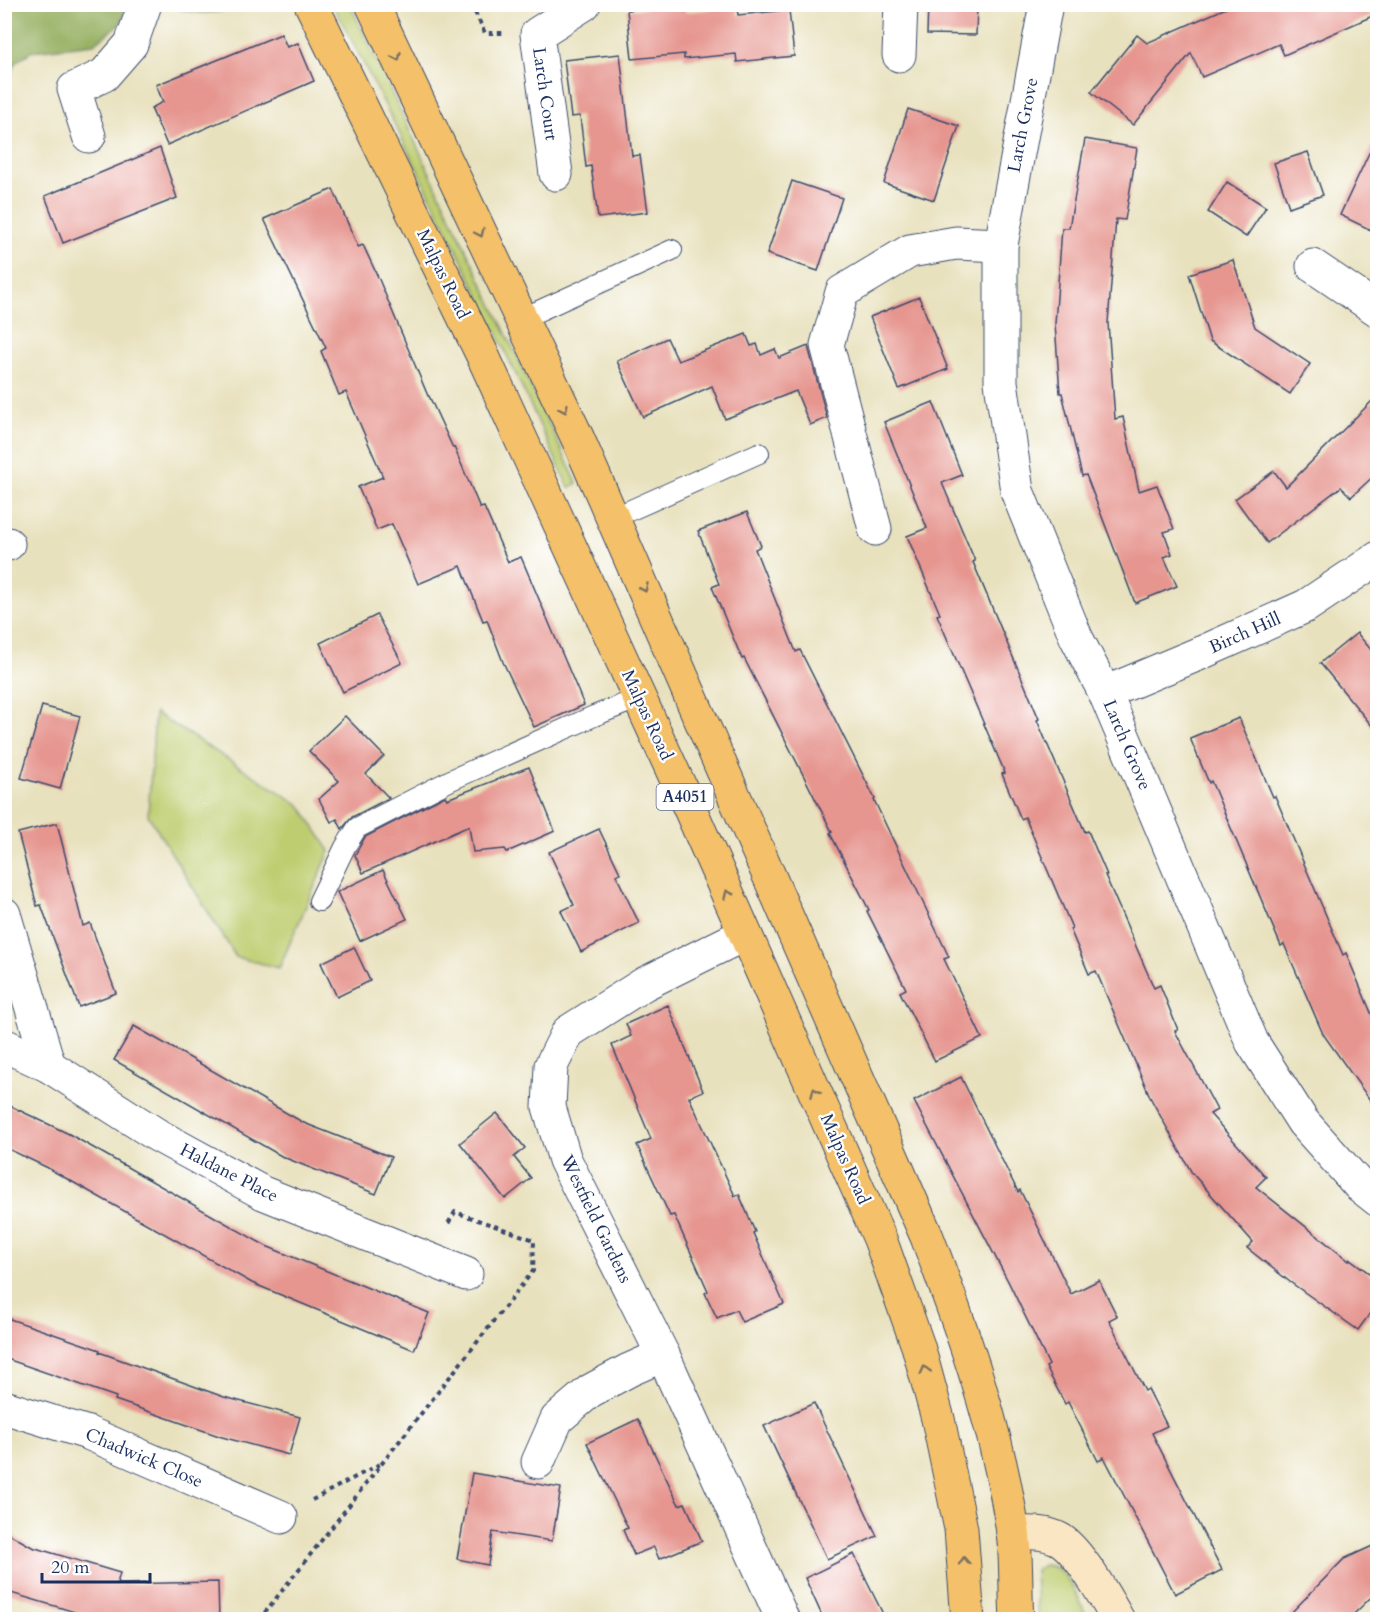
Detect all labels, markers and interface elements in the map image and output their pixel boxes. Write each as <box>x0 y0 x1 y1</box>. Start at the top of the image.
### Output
street label: Larch Court <box>526 46 564 142</box>
one-way arrow <box>389 51 401 62</box>
street label: Larch Grove <box>1002 76 1044 174</box>
street label: Malpas Road <box>410 225 476 323</box>
one-way arrow <box>473 227 485 238</box>
one-way arrow <box>557 403 569 414</box>
one-way arrow <box>636 581 648 592</box>
street label: Birch Hill <box>1205 606 1285 660</box>
street label: Malpas Road <box>615 666 679 765</box>
street label: Larch Grove <box>1097 696 1157 794</box>
road number: A4051 <box>656 784 714 810</box>
one-way arrow <box>723 889 735 900</box>
one-way arrow <box>810 1087 822 1098</box>
street label: Malpas Road <box>814 1110 876 1209</box>
street label: Haldane Place <box>175 1137 283 1209</box>
street label: Westfield Gardens <box>554 1150 638 1287</box>
one-way arrow <box>920 1366 932 1376</box>
street label: Chadwick Close <box>81 1422 207 1494</box>
scale bar <box>42 1546 150 1584</box>
text: 20 m <box>51 1555 90 1580</box>
one-way arrow <box>957 1557 970 1566</box>

